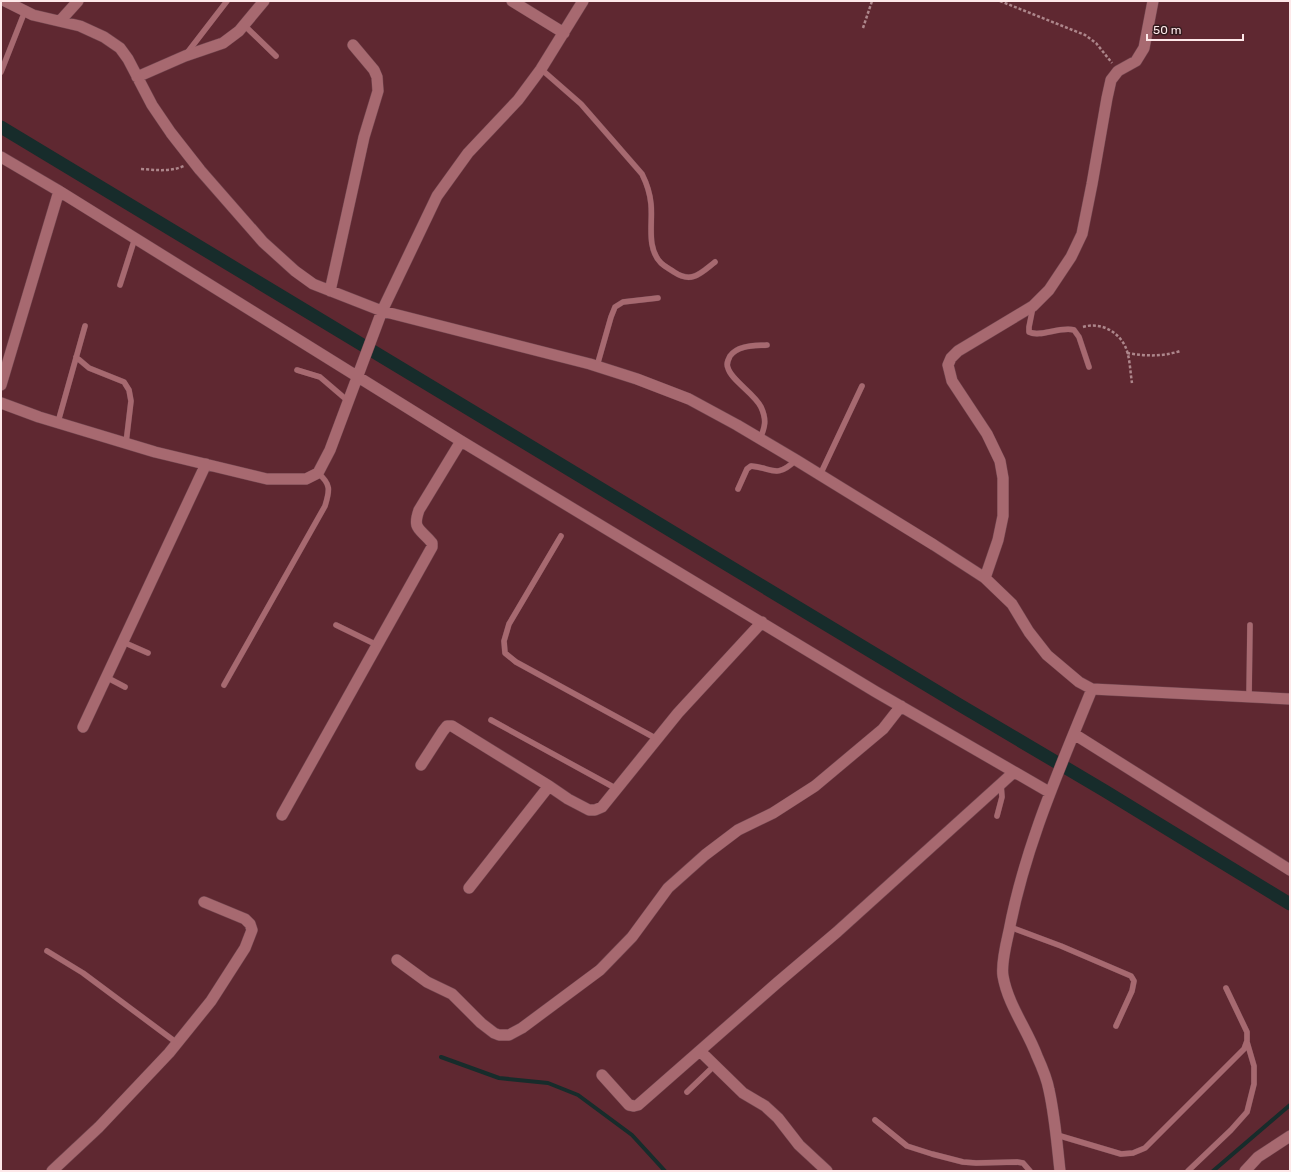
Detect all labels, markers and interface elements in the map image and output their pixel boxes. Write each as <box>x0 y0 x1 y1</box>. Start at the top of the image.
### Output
scale bar <box>1147 16 1243 42</box>
text: 50 m <box>1153 23 1181 37</box>

